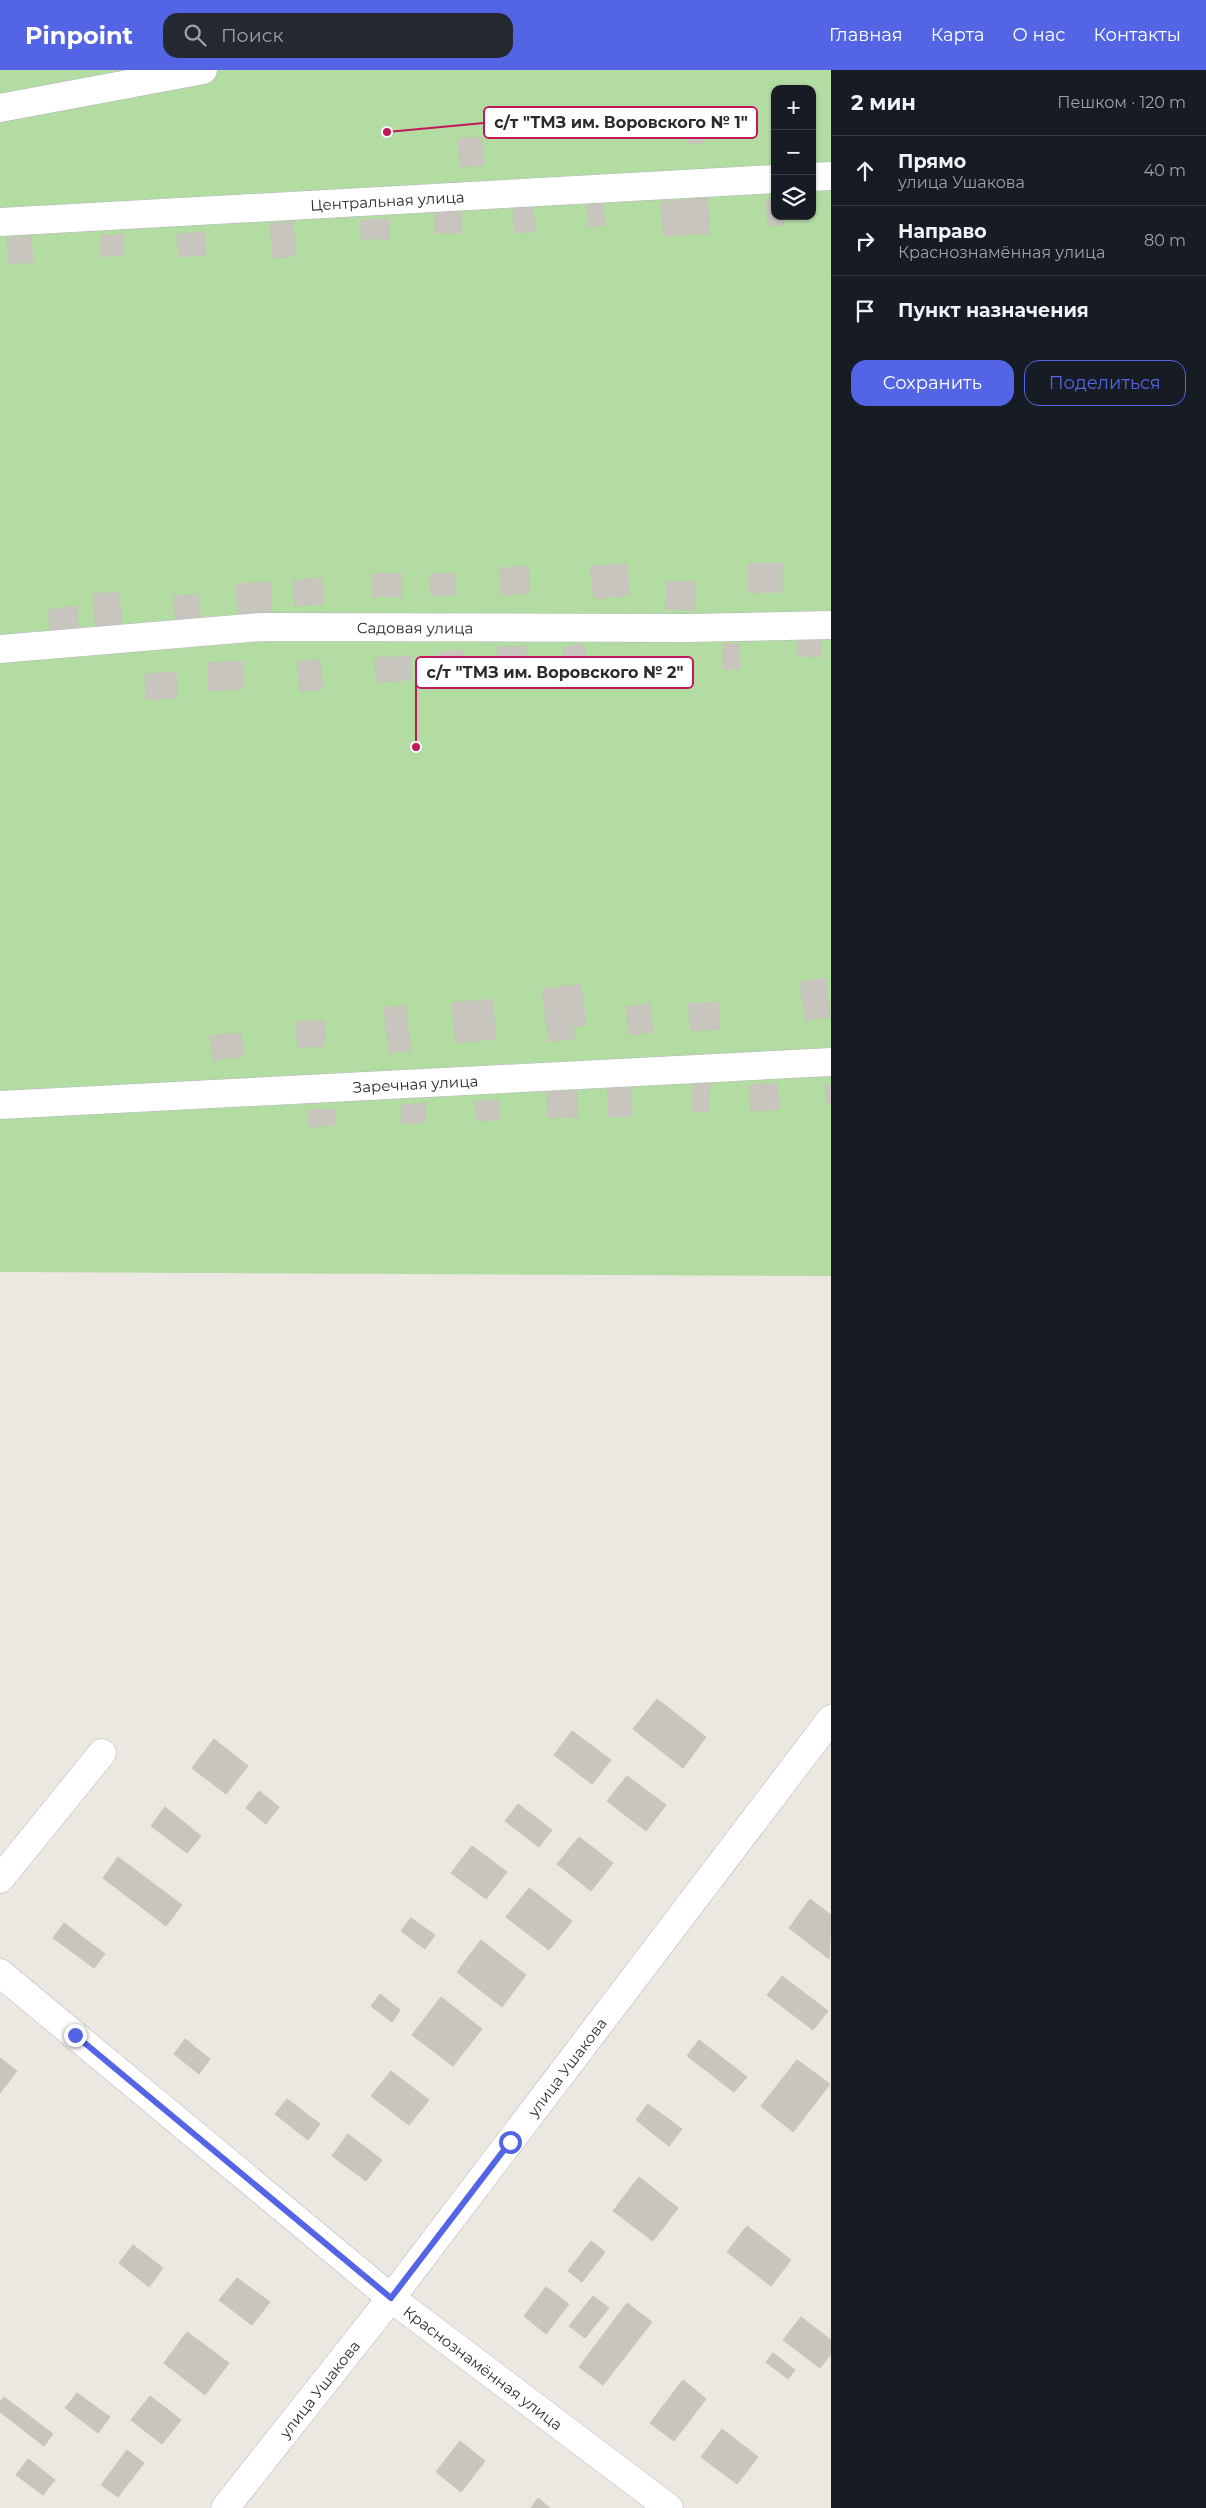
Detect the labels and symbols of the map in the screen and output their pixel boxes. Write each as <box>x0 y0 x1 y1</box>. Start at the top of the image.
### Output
callout: с/т "ТМЗ им. Воровского № 1" <box>484 107 757 138</box>
text: с/т "ТМЗ им. Воровского № 1" <box>494 113 748 132</box>
street label: Центральная улица <box>310 187 465 214</box>
street label: Садовая улица <box>357 618 473 637</box>
callout: с/т "ТМЗ им. Воровского № 2" <box>416 657 693 688</box>
text: с/т "ТМЗ им. Воровского № 2" <box>427 663 683 682</box>
street label: Заречная улица <box>352 1071 479 1096</box>
street label: улица Ушакова <box>522 2014 610 2121</box>
route end <box>64 2024 87 2047</box>
route start <box>499 2131 522 2154</box>
street label: Краснознамённая улица <box>400 2301 567 2434</box>
street label: улица Ушакова <box>274 2336 364 2442</box>

